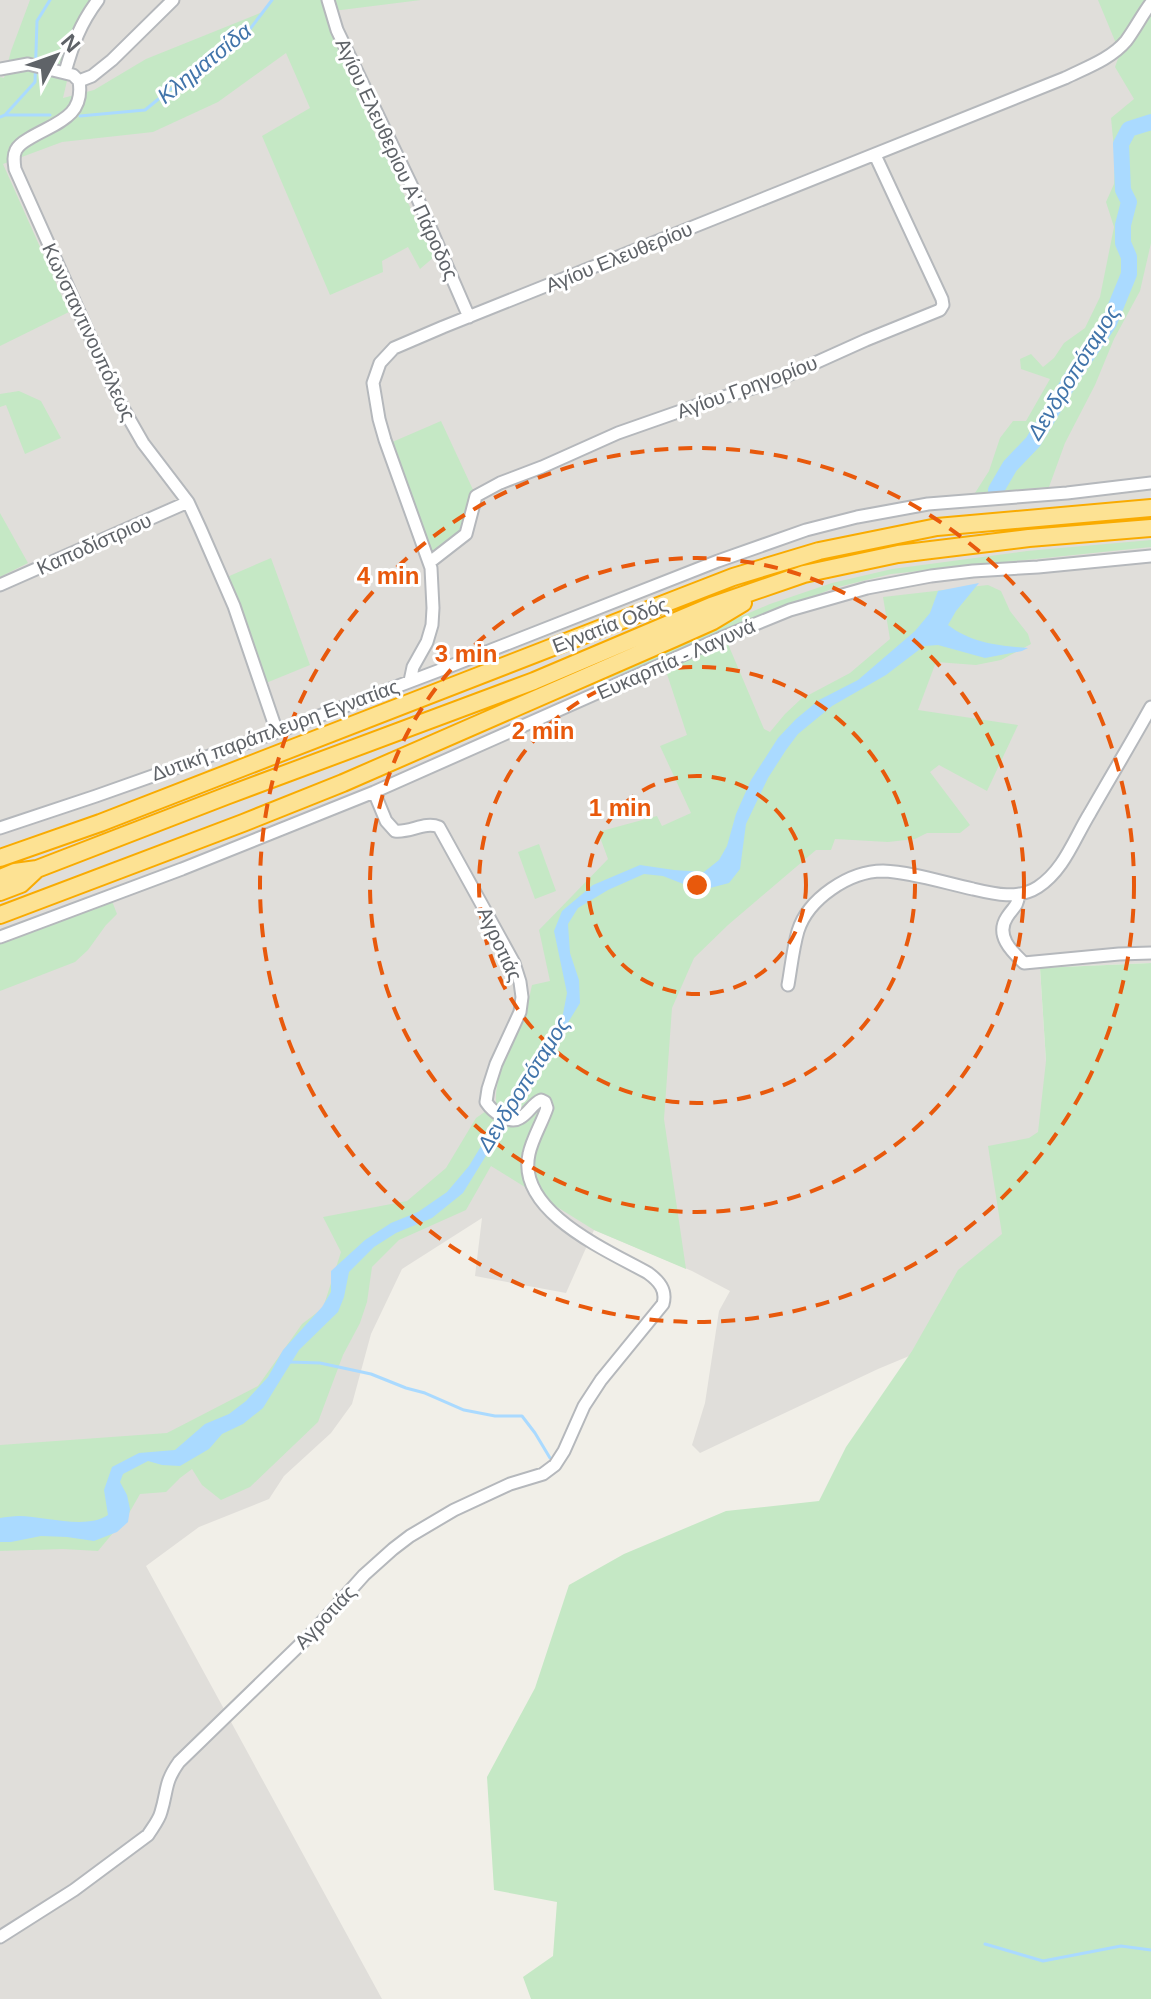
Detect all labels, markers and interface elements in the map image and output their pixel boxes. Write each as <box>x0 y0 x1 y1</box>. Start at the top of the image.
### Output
north arrow <box>16 16 96 96</box>
water label: Κληματσίδα <box>152 17 257 109</box>
text: N <box>56 29 85 57</box>
street label: Αγίου Ελευθερίου Α' Πάροδος <box>331 35 463 283</box>
street label: Αγίου Ελευθερίου <box>542 218 696 296</box>
street label: Κωνσταντινουπόλεως <box>38 240 140 425</box>
water label: Δενδροπόταμος <box>1021 300 1125 445</box>
street label: Αγίου Γρηγορίου <box>674 351 820 423</box>
street label: Καποδίστριου <box>33 509 155 579</box>
text: 4 min <box>357 562 419 589</box>
street label: Εγνατία Οδός <box>549 593 671 657</box>
street label: Ευκαρπία - Λαγυνά <box>594 614 758 704</box>
text: 3 min <box>435 640 497 667</box>
street label: Δυτική παράπλευρη Εγνατίας <box>148 675 402 785</box>
text: 2 min <box>512 717 574 744</box>
text: 1 min <box>589 794 651 821</box>
centre of rings <box>683 871 711 899</box>
street label: Αγροτιάς <box>473 904 527 985</box>
water label: Δενδροπόταμος <box>471 1012 575 1157</box>
street label: Αγροτιάς <box>290 1580 360 1653</box>

